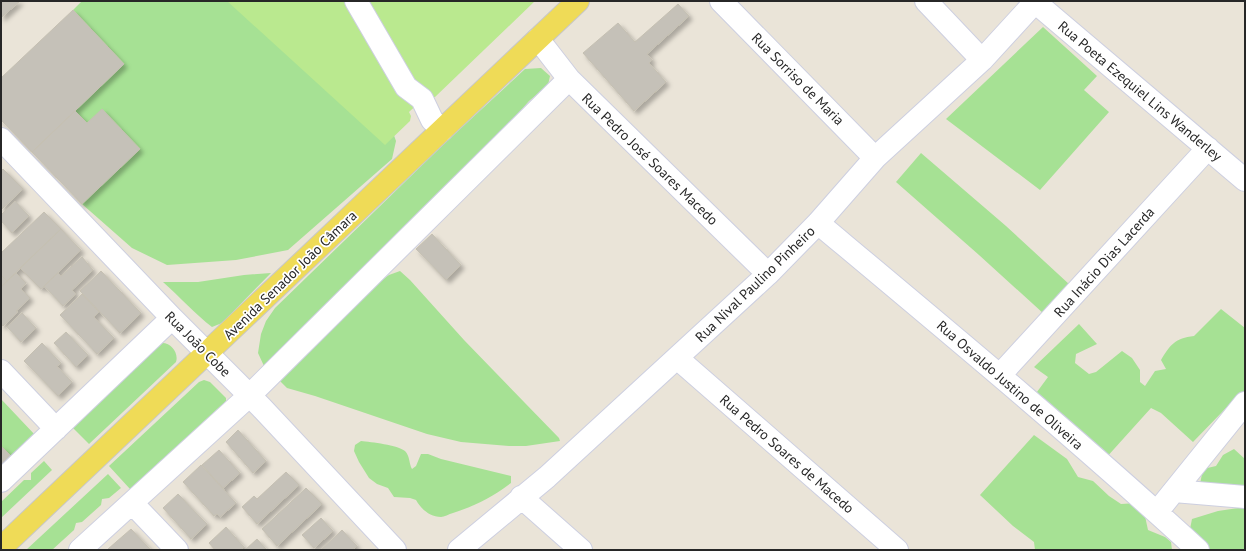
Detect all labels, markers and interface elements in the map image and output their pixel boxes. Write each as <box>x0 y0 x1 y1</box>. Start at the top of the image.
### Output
street label: Rua Poeta Ezequiel Lins Wanderley <box>1054 17 1226 165</box>
street label: Rua Sorriso de Maria <box>748 29 848 129</box>
street label: Rua Pedro José Soares Macedo <box>578 89 722 229</box>
street label: Rua Inácio Dias Lacerda <box>1050 203 1158 321</box>
street label: Avenida Senador João Câmara <box>220 207 360 343</box>
street label: Rua Nival Paulino Pinheiro <box>691 222 819 346</box>
street label: Rua João Cobe <box>161 307 235 381</box>
street label: Rua Osvaldo Justino de Oliveira <box>933 316 1087 454</box>
street label: Rua Pedro Soares de Macedo <box>716 391 858 517</box>

